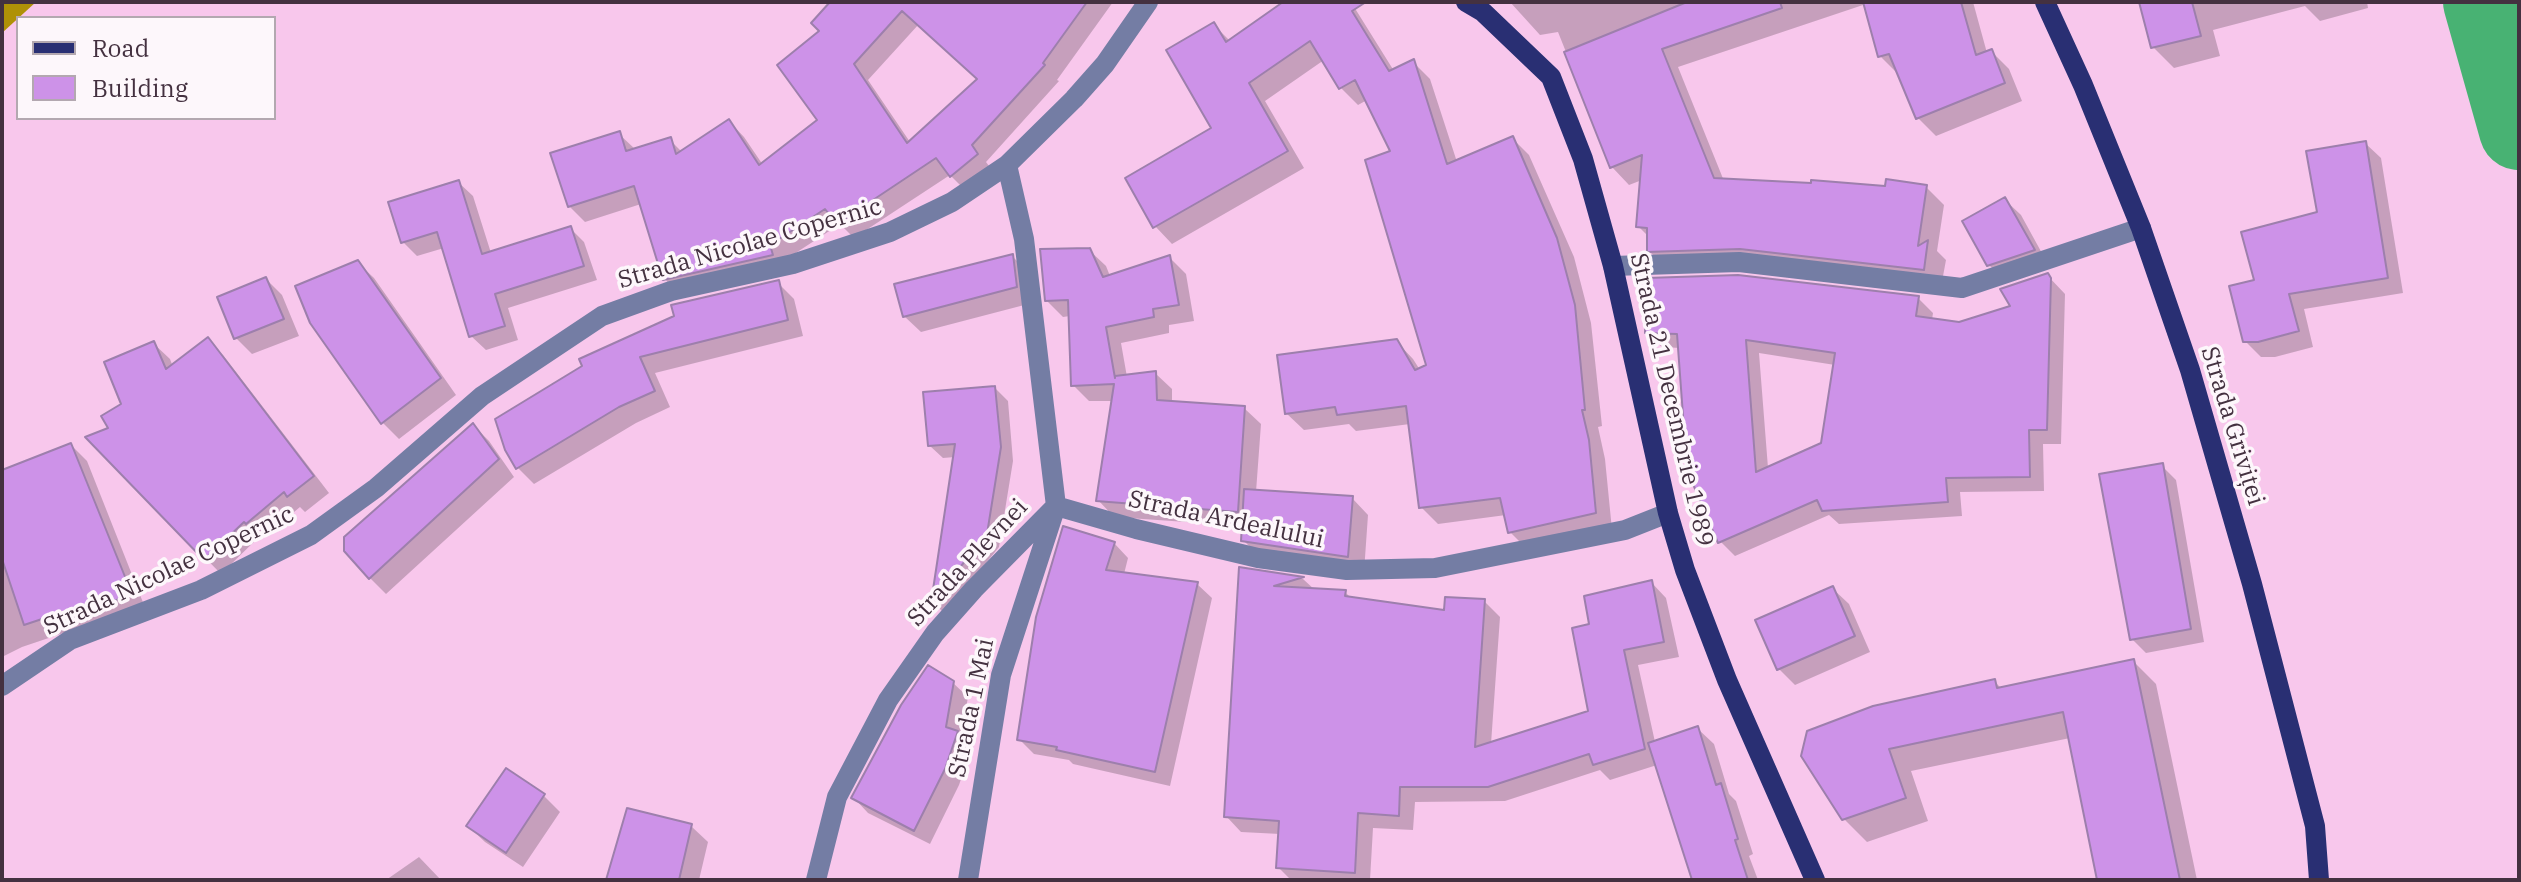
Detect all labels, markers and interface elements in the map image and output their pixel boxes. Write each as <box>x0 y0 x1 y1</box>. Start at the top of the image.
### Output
legend <box>16 16 276 120</box>
text: Road <box>92 32 149 64</box>
text: Building <box>92 72 188 104</box>
street label: Strada Nicolae Copernic <box>615 193 885 295</box>
street label: Strada 21 Decembrie 1989 <box>1623 251 1719 549</box>
street label: Strada Griviței <box>2194 343 2270 509</box>
street label: Strada Ardealului <box>1126 485 1326 555</box>
street label: Strada Plevnei <box>902 493 1034 633</box>
street label: Strada Nicolae Copernic <box>39 500 299 642</box>
street label: Strada 1 Mai <box>943 636 1001 780</box>

